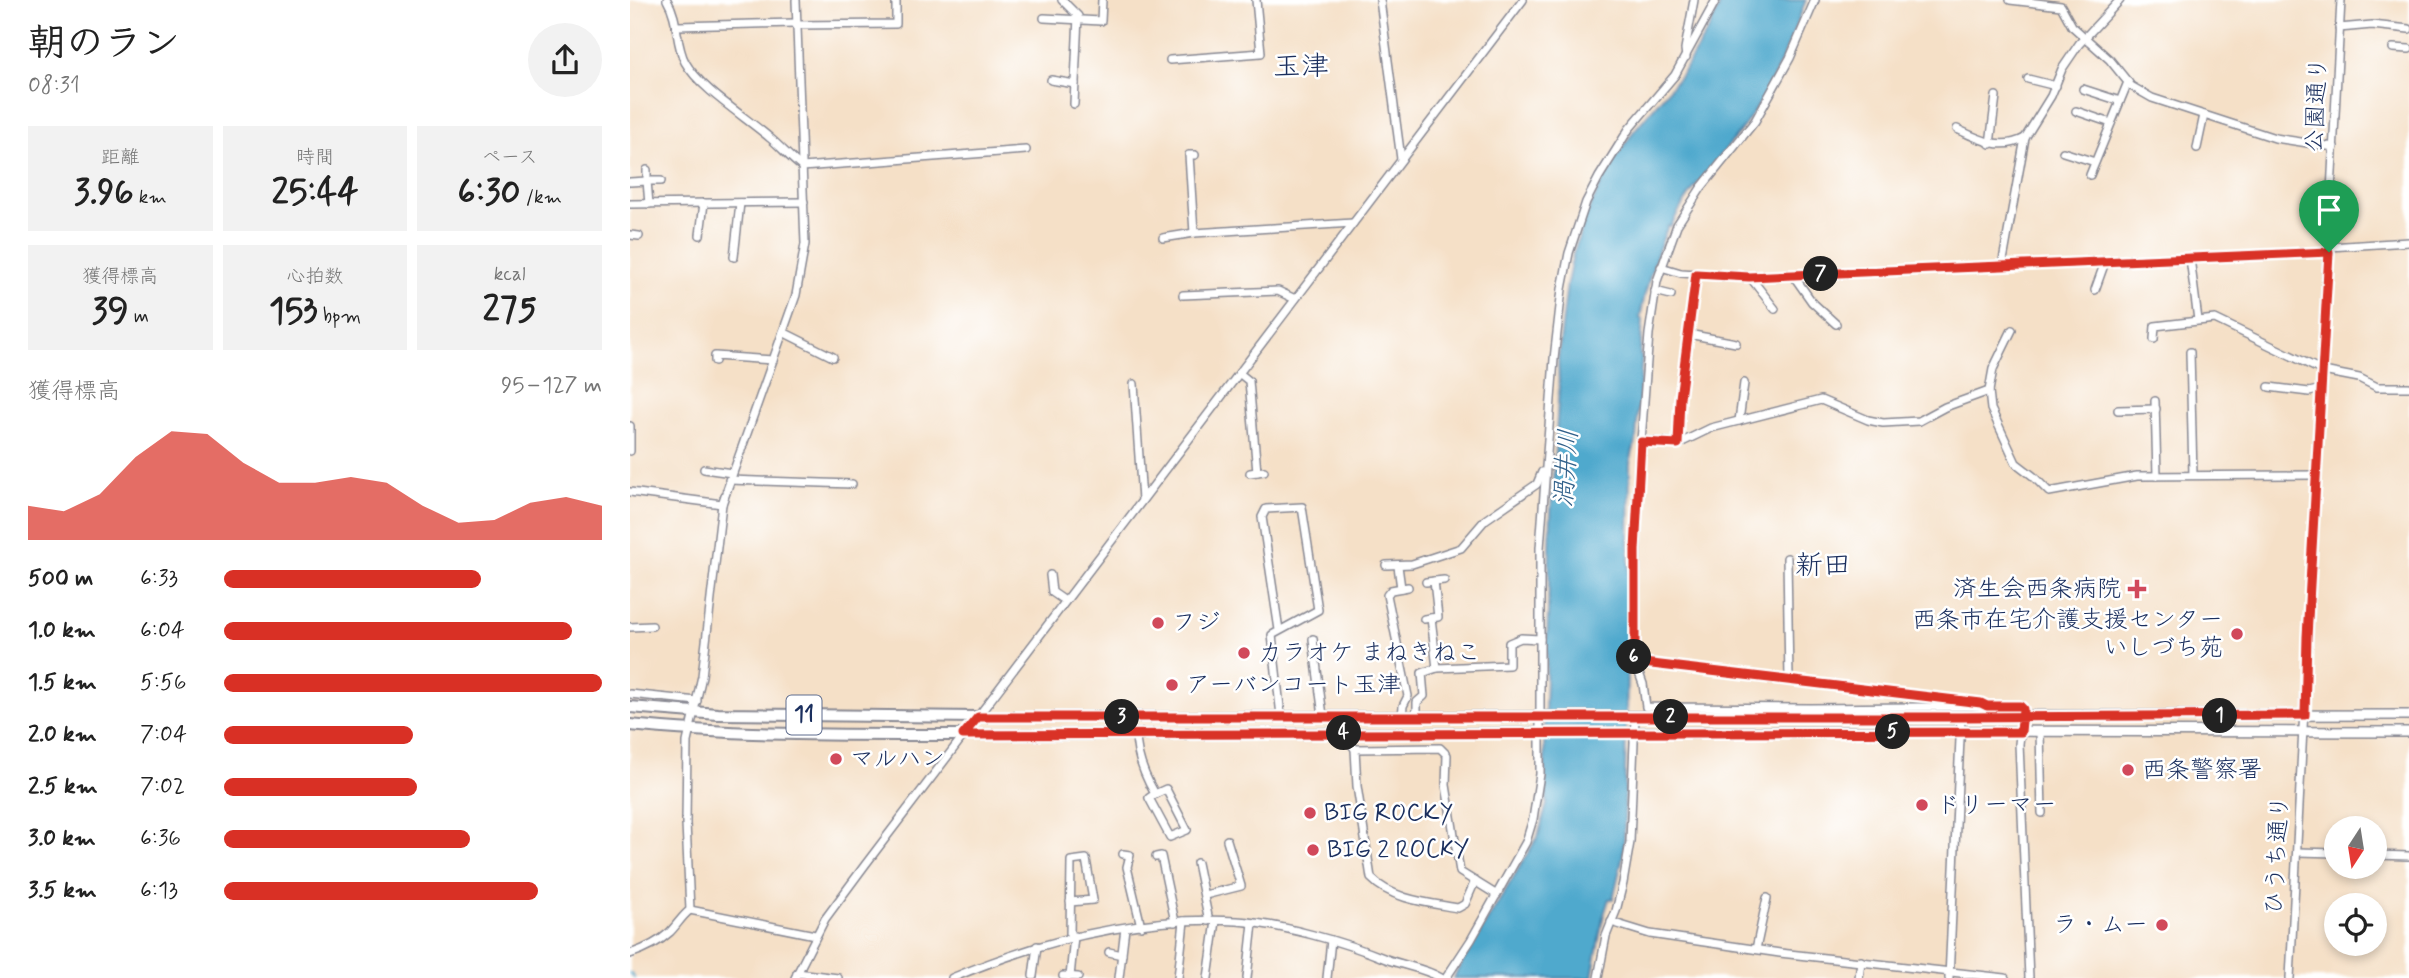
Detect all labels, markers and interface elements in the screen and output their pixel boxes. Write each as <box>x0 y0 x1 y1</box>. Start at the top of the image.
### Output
text: 朝のラン <box>28 20 180 69</box>
button: share <box>528 23 602 97</box>
district label: 玉津 <box>1273 49 1329 86</box>
street label: 公園通り <box>2299 56 2335 154</box>
text: 08:31 <box>28 71 80 101</box>
text: 距離 <box>101 145 139 170</box>
text: 時間 <box>296 145 334 170</box>
text: ペース <box>482 145 538 170</box>
text: 3.96 <box>74 170 134 216</box>
text: 25:44 <box>272 170 358 216</box>
text: 6:30 <box>458 170 521 216</box>
pin <box>2299 180 2359 252</box>
text: km <box>134 185 167 210</box>
text: /km <box>521 185 562 210</box>
icon: arrive <box>2310 191 2348 229</box>
pin: 7 <box>1804 256 1838 292</box>
text: 7 <box>1815 261 1826 286</box>
text: kcal <box>494 262 526 287</box>
text: 獲得標高 <box>82 264 158 289</box>
text: 心拍数 <box>286 264 344 289</box>
text: 275 <box>483 287 537 333</box>
text: 39 <box>92 289 129 335</box>
text: 153 <box>269 289 318 335</box>
text: m <box>129 304 149 329</box>
text: bpm <box>318 304 361 329</box>
text: 95–127 m <box>501 371 602 401</box>
text: 獲得標高 <box>28 377 120 407</box>
water label: 渦井川 <box>1547 428 1587 508</box>
district label: 新田 <box>1795 548 1851 585</box>
text: 500 m <box>28 564 93 594</box>
text: 6:33 <box>140 564 178 594</box>
place label: 済生会西条病院 <box>1953 574 2121 605</box>
marker: 済生会西条病院 <box>2127 579 2147 599</box>
place label: 西条市在宅介護支援センター いしづち苑 <box>1912 605 2223 664</box>
place label: フジ <box>1172 608 1220 639</box>
marker: フジ <box>1150 615 1166 631</box>
text: 1.0 km <box>28 616 96 646</box>
text: 6:04 <box>140 616 185 646</box>
marker: 西条市在宅介護支援センター いしづち苑 <box>2229 626 2245 642</box>
place label: カラオケ まねきねこ <box>1258 638 1480 669</box>
pin: 6 <box>1616 640 1651 674</box>
text: 6 <box>1629 644 1638 669</box>
marker: カラオケ まねきねこ <box>1236 645 1252 661</box>
text: 1.5 km <box>28 668 97 698</box>
text: 5:56 <box>140 668 186 698</box>
place label: アーバンコート玉津 <box>1186 670 1401 701</box>
marker: アーバンコート玉津 <box>1164 677 1180 693</box>
road number: 11 <box>786 695 822 734</box>
pin: 1 <box>2202 698 2238 734</box>
pin: 3 <box>1105 700 1140 734</box>
pin: 2 <box>1654 700 1688 734</box>
text: 1 <box>2215 703 2224 728</box>
text: 3 <box>1117 704 1126 729</box>
text: 2 <box>1666 704 1675 729</box>
pin: 5 <box>1876 714 1910 750</box>
pin: 4 <box>1326 716 1362 750</box>
text: 5 <box>1887 719 1898 744</box>
text: 2.0 km <box>28 720 97 750</box>
text: 7:04 <box>140 720 187 750</box>
text: 4 <box>1338 720 1349 745</box>
place label: マルハン <box>850 744 945 775</box>
marker: マルハン <box>828 751 844 767</box>
place label: 西条警察署 <box>2142 755 2262 786</box>
marker: 西条警察署 <box>2120 762 2136 778</box>
text: 2.5 km <box>28 772 98 802</box>
text: 7:02 <box>140 772 185 802</box>
place label: ドリーマー <box>1936 790 2056 821</box>
street label: ひうち通り <box>2259 794 2297 916</box>
marker: ドリーマー <box>1914 797 1930 813</box>
place label: BIG ROCKY <box>1324 798 1453 829</box>
marker: BIG ROCKY <box>1302 805 1318 821</box>
north arrow <box>2324 816 2387 878</box>
map controls <box>2324 816 2387 956</box>
text: 3.0 km <box>28 824 96 854</box>
text: 6:36 <box>140 824 181 854</box>
place label: BIG 2 ROCKY <box>1327 835 1469 866</box>
marker: BIG 2 ROCKY <box>1305 842 1321 858</box>
text: 3.5 km <box>28 876 97 906</box>
text: 6:13 <box>140 876 178 906</box>
button: locate <box>2324 893 2387 956</box>
place label: ラ・ムー <box>2053 910 2148 941</box>
marker: ラ・ムー <box>2154 917 2170 933</box>

